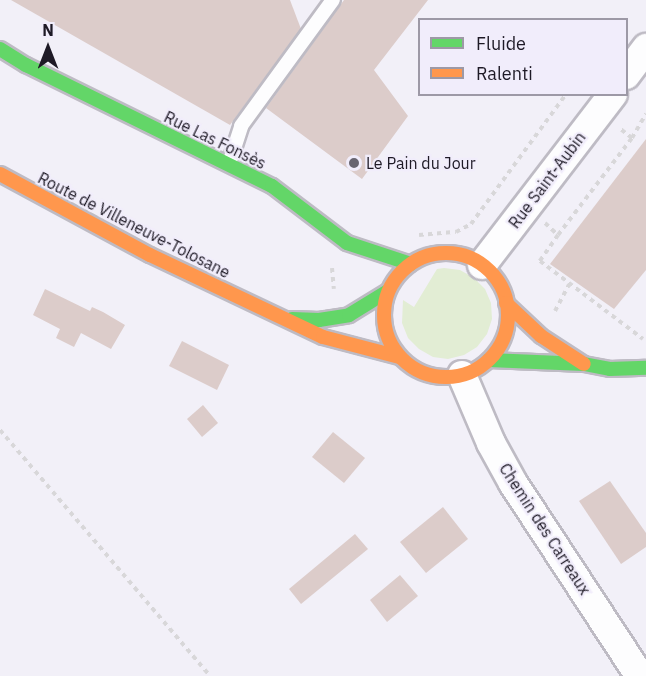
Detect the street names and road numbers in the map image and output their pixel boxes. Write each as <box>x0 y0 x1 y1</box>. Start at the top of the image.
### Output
street label: Rue Las Fonsès <box>161 107 269 173</box>
street label: Rue Saint-Aubin <box>504 128 590 232</box>
street label: Route de Villeneuve-Tolosane <box>35 168 233 282</box>
street label: Chemin des Carreaux <box>495 460 595 598</box>

